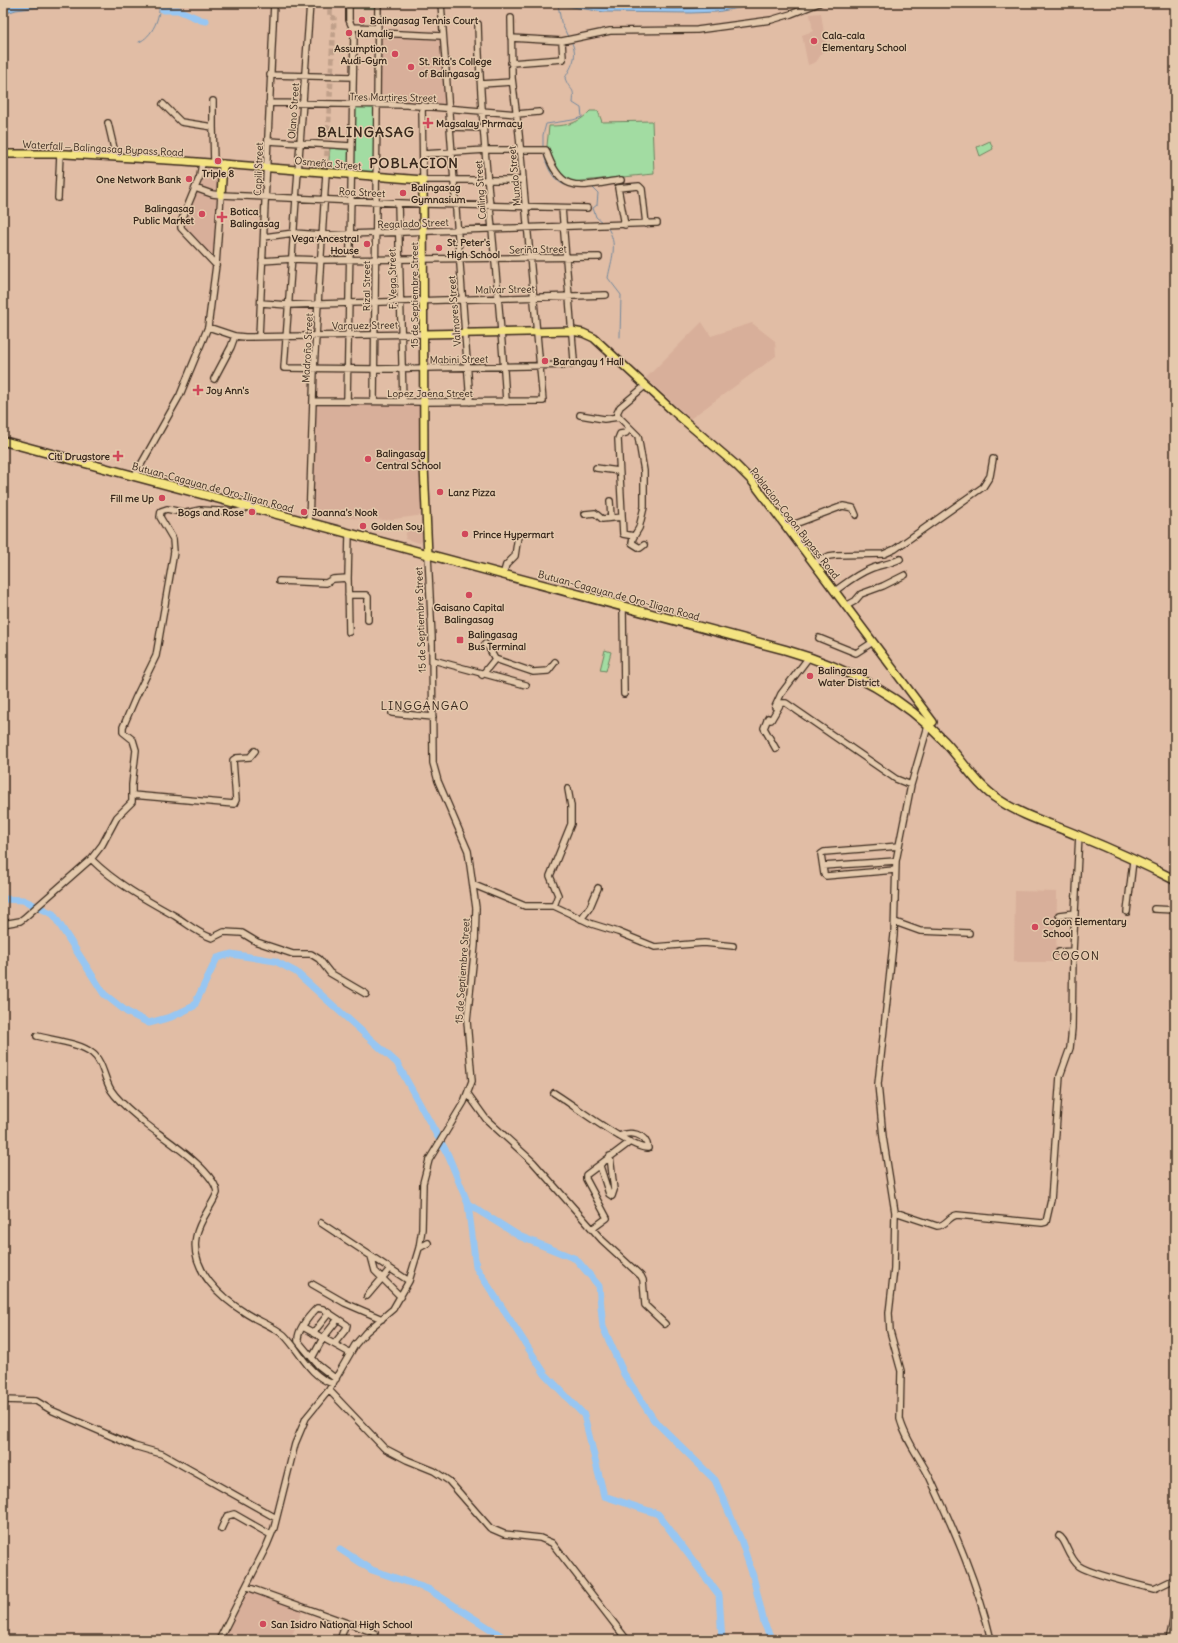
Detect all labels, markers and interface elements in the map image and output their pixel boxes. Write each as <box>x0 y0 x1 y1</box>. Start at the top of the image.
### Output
place label: Balingasag Tennis Court <box>370 14 479 27</box>
marker: Balingasag Tennis Court <box>357 15 367 25</box>
place label: Kamalig <box>357 27 394 40</box>
marker: Kamalig <box>344 28 354 38</box>
place label: Cala-cala Elementary School <box>822 29 907 54</box>
marker: Cala-cala Elementary School <box>809 36 819 46</box>
place label: Assumption Audi-Gym <box>334 42 387 67</box>
marker: Assumption Audi-Gym <box>390 49 400 59</box>
place label: St. Rita's College of Balingasag <box>419 55 492 80</box>
marker: St. Rita's College of Balingasag <box>406 62 416 72</box>
street label: Olano Street <box>285 82 302 140</box>
street label: Tres Martires Street <box>349 90 437 105</box>
place label: Magsalay Phrmacy <box>436 117 523 130</box>
marker: Magsalay Phrmacy <box>423 118 433 128</box>
district label: BALINGASAG <box>317 123 415 141</box>
street label: Waterfall ‒ Balingasag Bypass Road <box>22 138 184 159</box>
street label: Capili Street <box>251 141 266 196</box>
street label: Mundo Street <box>505 145 524 207</box>
street label: Osmeña Street <box>294 154 363 173</box>
district label: POBLACION <box>369 154 459 172</box>
marker: Triple 8 <box>213 156 223 166</box>
street label: Cailing Street <box>472 159 489 220</box>
place label: Triple 8 <box>202 167 234 180</box>
place label: One Network Bank <box>96 173 181 186</box>
marker: One Network Bank <box>184 174 194 184</box>
place label: Balingasag Gymnasium <box>411 181 466 206</box>
street label: Roa Street <box>338 185 386 200</box>
marker: Balingasag Gymnasium <box>398 188 408 198</box>
place label: Balingasag Public Market <box>133 202 195 227</box>
place label: Botica Balingasag <box>230 205 280 230</box>
marker: Balingasag Public Market <box>197 209 207 219</box>
marker: Botica Balingasag <box>217 212 227 222</box>
street label: Regalado Street <box>377 216 450 231</box>
place label: Vega Ancestral House <box>292 232 360 257</box>
place label: St. Peter's High School <box>447 236 500 261</box>
marker: Vega Ancestral House <box>362 239 372 249</box>
street label: 15 de Septiembre Street <box>408 241 421 348</box>
street label: Seriña Street <box>509 242 568 257</box>
marker: St. Peter's High School <box>434 243 444 253</box>
street label: F. Vega Street <box>385 248 400 310</box>
street label: Rizal Street <box>360 260 373 311</box>
street label: Valmores Street <box>445 274 464 347</box>
street label: Malvar Street <box>475 282 536 297</box>
street label: Madroño Street <box>299 312 316 383</box>
street label: Varquez Street <box>332 318 399 333</box>
street label: Mabini Street <box>430 352 489 367</box>
place label: Barangay 1 Hall <box>553 355 624 368</box>
marker: Barangay 1 Hall <box>540 356 550 366</box>
place label: Joy Ann's <box>206 384 249 397</box>
marker: Joy Ann's <box>193 385 203 395</box>
street label: Lopez Jaena Street <box>387 387 474 400</box>
place label: Balingasag Central School <box>376 447 441 472</box>
place label: Citi Drugstore <box>48 450 111 463</box>
marker: Citi Drugstore <box>113 451 123 461</box>
marker: Balingasag Central School <box>363 454 373 464</box>
street label: Butuan-Cagayan de Oro-Iligan Road <box>131 460 295 515</box>
street label: Poblacion-Cogon Bypass Road <box>747 465 842 582</box>
place label: Lanz Pizza <box>448 486 496 499</box>
marker: Lanz Pizza <box>435 487 445 497</box>
place label: Fill me Up <box>110 492 154 505</box>
marker: Fill me Up <box>157 493 167 503</box>
place label: Bogs and Rose <box>178 506 245 519</box>
place label: Joanna's Nook <box>312 506 378 519</box>
marker: Bogs and Rose <box>247 507 257 517</box>
marker: Joanna's Nook <box>299 507 309 517</box>
place label: Golden Soy <box>371 520 423 533</box>
marker: Golden Soy <box>358 521 368 531</box>
place label: Prince Hypermart <box>473 528 554 541</box>
marker: Prince Hypermart <box>460 529 470 539</box>
street label: 15 de Septiembre Street <box>412 566 429 673</box>
street label: Butuan-Cagayan de Oro-Iligan Road <box>537 568 701 623</box>
marker: Gaisano Capital Balingasag <box>464 590 474 600</box>
place label: Gaisano Capital Balingasag <box>434 601 504 626</box>
place label: Balingasag Bus Terminal <box>468 628 526 653</box>
marker: Balingasag Bus Terminal <box>455 635 465 645</box>
place label: Balingasag Water District <box>818 664 880 689</box>
marker: Balingasag Water District <box>805 671 815 681</box>
district label: LINGGANGAO <box>380 698 470 713</box>
place label: Cogon Elementary School <box>1043 915 1127 940</box>
street label: 15 de Septiembre Street <box>452 917 473 1024</box>
marker: Cogon Elementary School <box>1030 922 1040 932</box>
district label: COGON <box>1052 948 1100 963</box>
place label: San Isidro National High School <box>271 1618 412 1631</box>
marker: San Isidro National High School <box>258 1619 268 1629</box>

